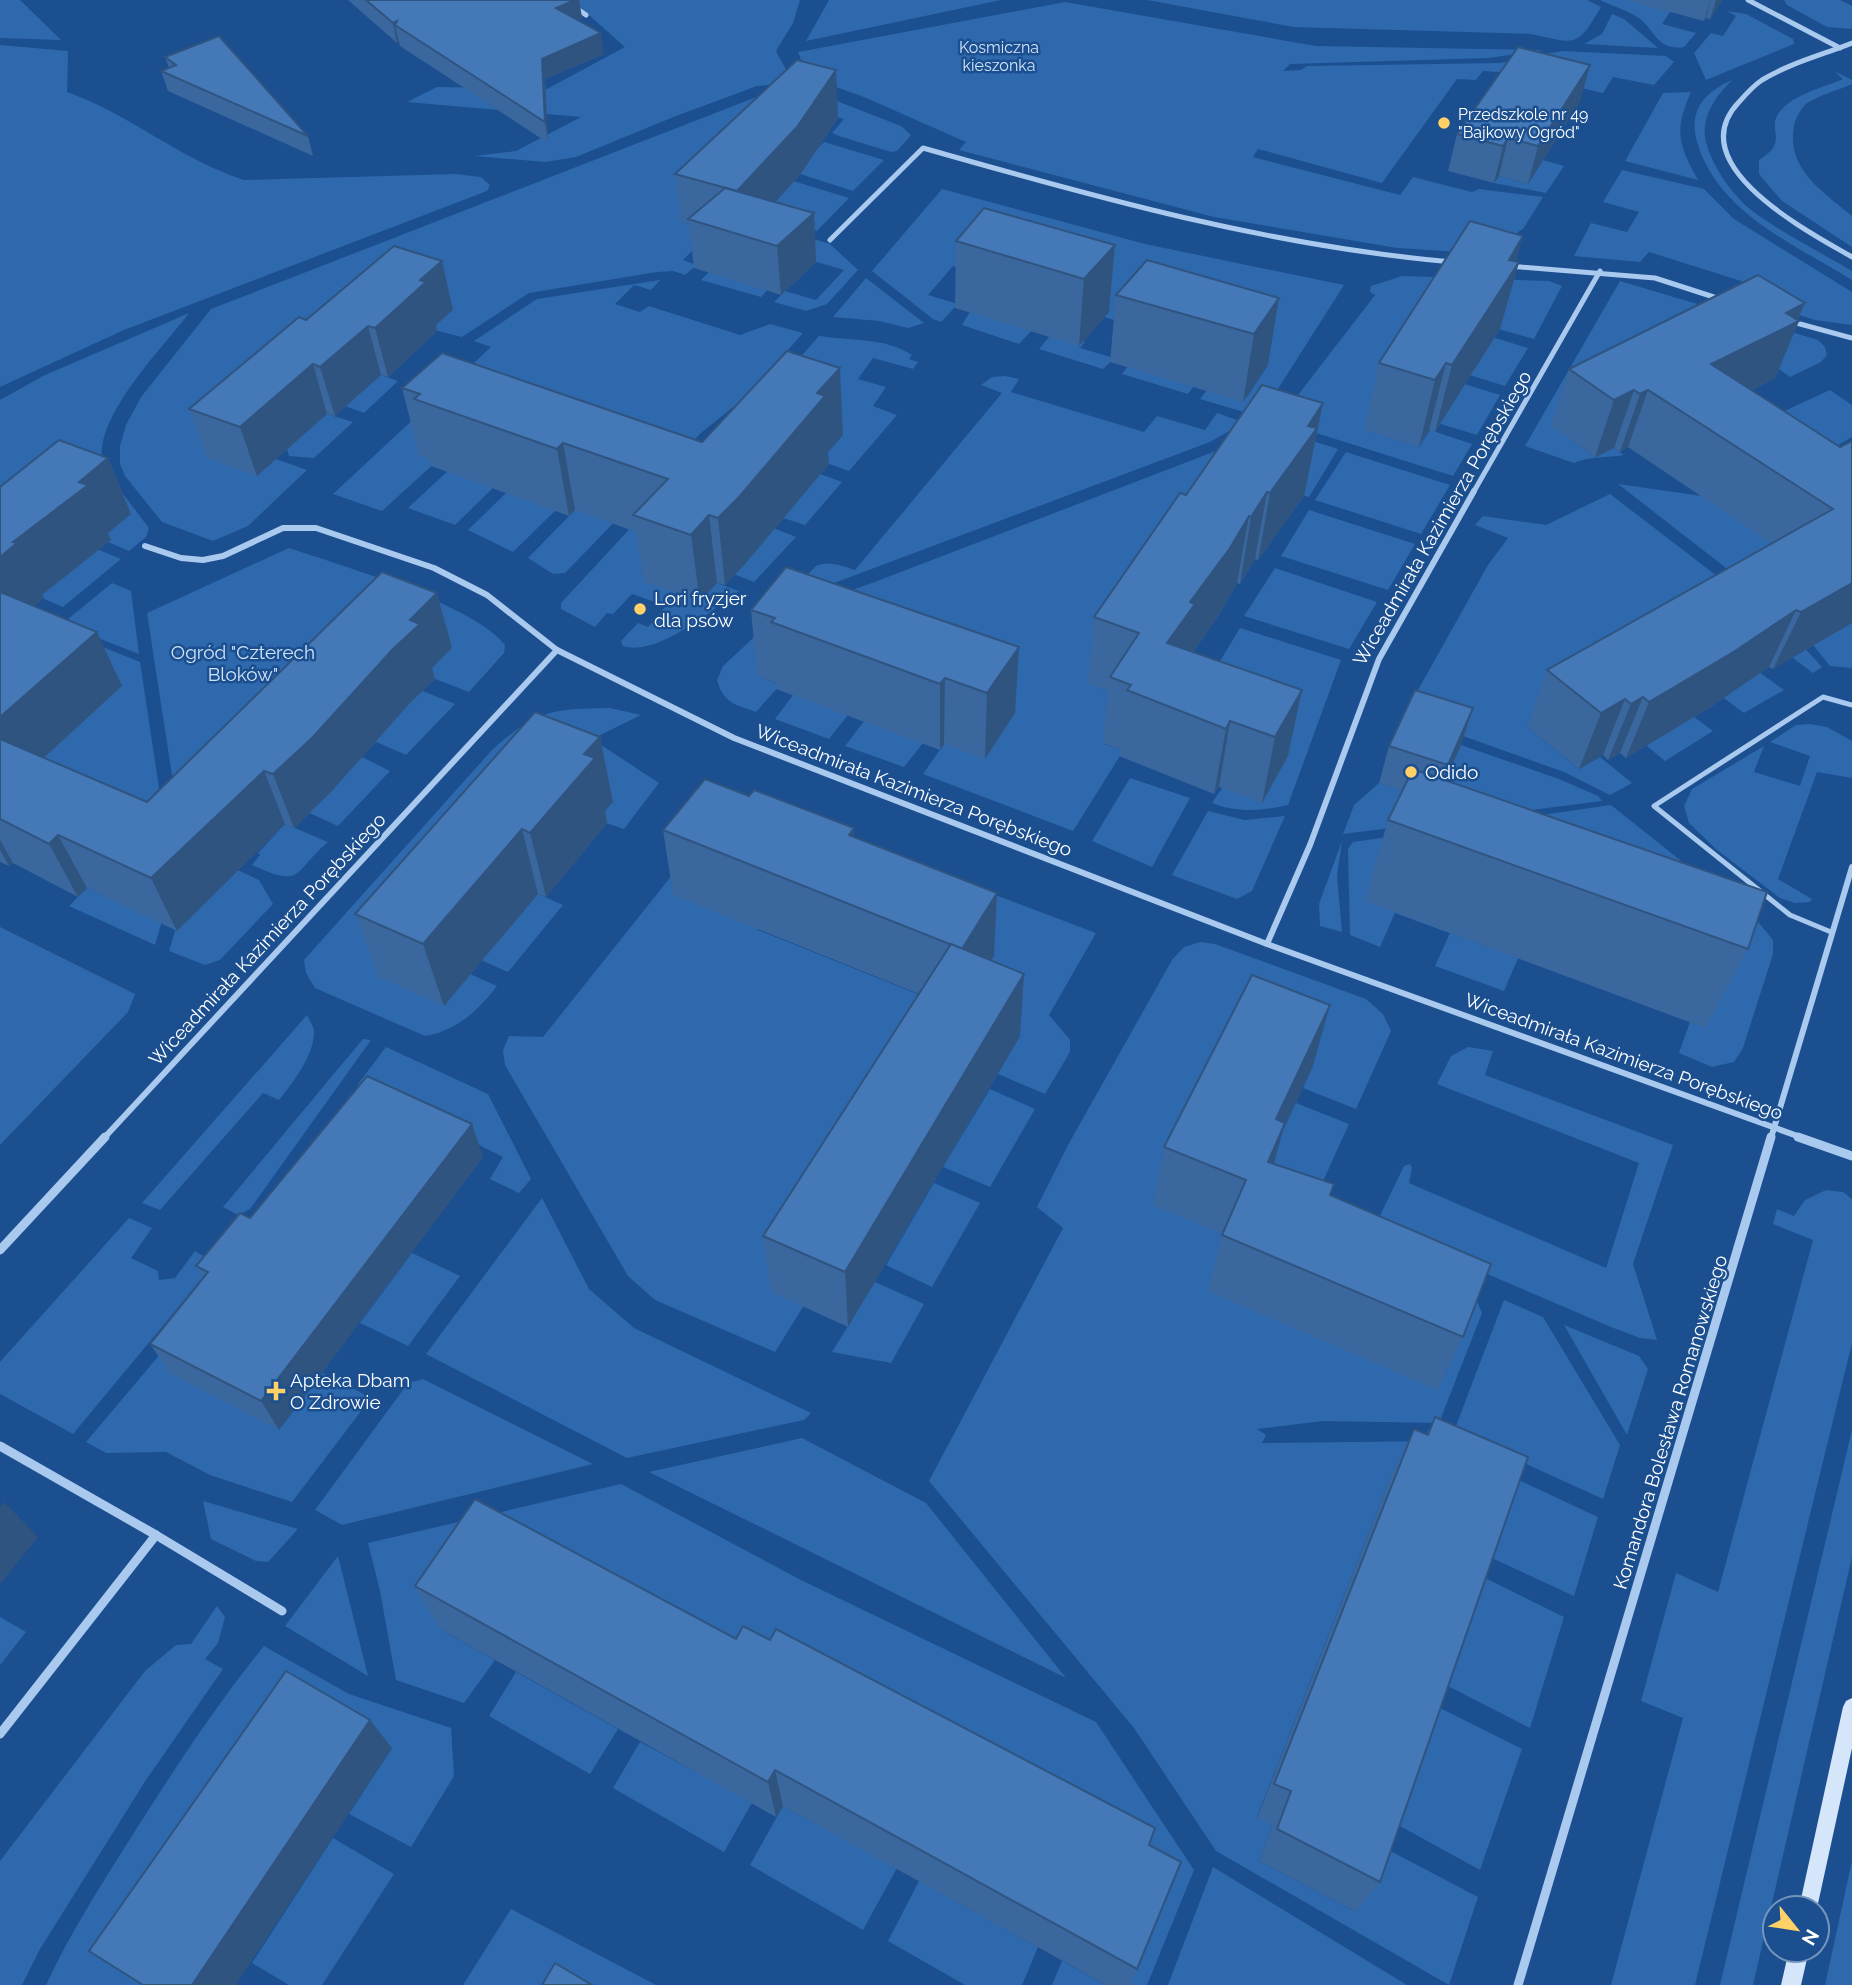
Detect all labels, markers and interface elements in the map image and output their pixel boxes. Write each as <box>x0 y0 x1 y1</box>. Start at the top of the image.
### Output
park label: Kosmiczna kieszonka <box>959 38 1039 75</box>
place label: Przedszkole nr 49 "Bajkowy Ogród" <box>1458 105 1588 142</box>
marker: Przedszkole nr 49 "Bajkowy Ogród" <box>1436 115 1452 131</box>
street label: Wiceadmirała Kazimierza Porębskiego <box>1348 367 1536 669</box>
place label: Lori fryzjer dla psów <box>654 587 747 631</box>
marker: Lori fryzjer dla psów <box>632 601 648 617</box>
park label: Ogród "Czterech Bloków" <box>171 641 315 685</box>
street label: Wiceadmirała Kazimierza Porębskiego <box>753 719 1075 861</box>
place label: Odido <box>1425 761 1478 783</box>
marker: Odido <box>1403 764 1419 780</box>
street label: Wiceadmirała Kazimierza Porębskiego <box>144 808 390 1070</box>
street label: Wiceadmirała Kazimierza Porębskiego <box>1462 988 1786 1124</box>
street label: Komandora Bolesława Romanowskiego <box>1609 1252 1731 1592</box>
place label: Apteka Dbam O Zdrowie <box>290 1369 410 1413</box>
marker: Apteka Dbam O Zdrowie <box>268 1383 284 1399</box>
north arrow <box>1761 1894 1831 1964</box>
text: N <box>1798 1926 1824 1949</box>

